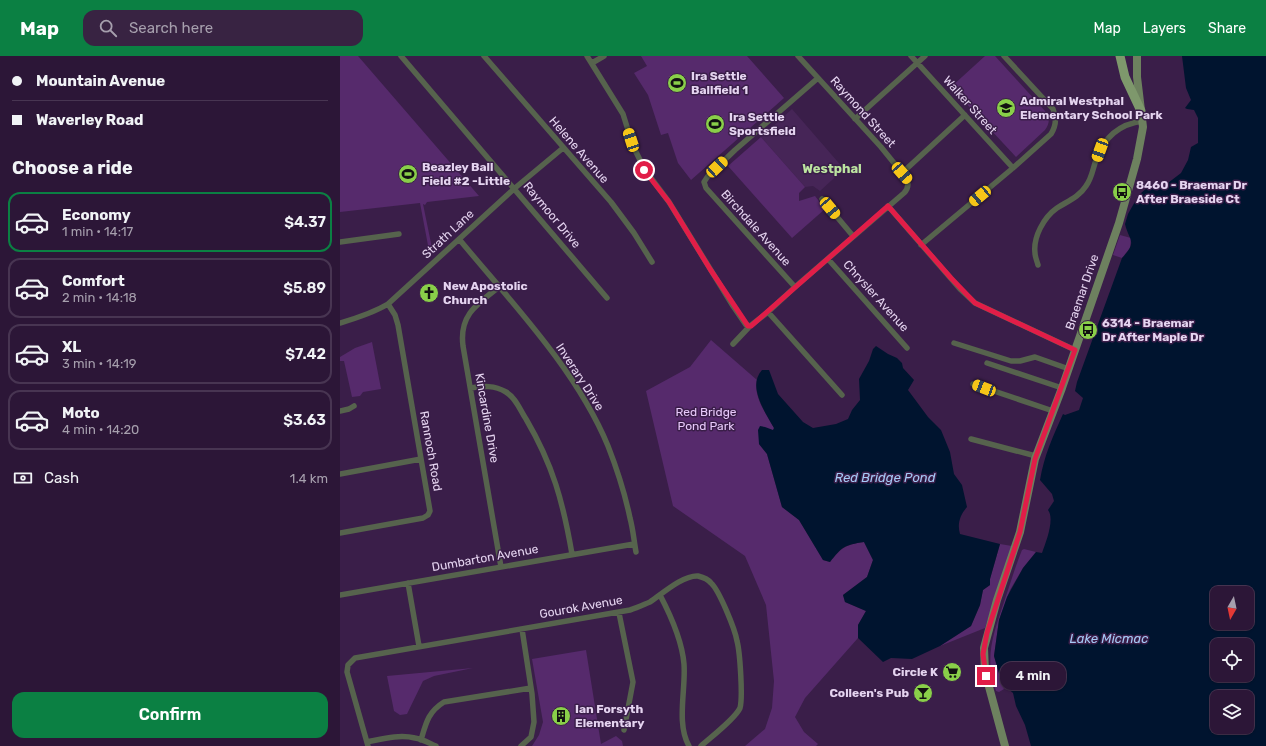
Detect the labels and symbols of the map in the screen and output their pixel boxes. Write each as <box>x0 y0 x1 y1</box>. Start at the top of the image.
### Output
place label: Ira Settle Ballfield 1 <box>691 69 748 97</box>
sports icon: Ira Settle Ballfield 1 <box>666 72 688 94</box>
street label: Walker Street <box>940 73 1000 137</box>
street label: Raymond Street <box>827 74 899 151</box>
place label: Admiral Westphal Elementary School Park <box>1020 94 1163 122</box>
school or university icon: Admiral Westphal Elementary School Park <box>995 97 1017 119</box>
place label: Ira Settle Sportsfield <box>729 110 796 138</box>
sports icon: Ira Settle Sportsfield <box>704 113 726 135</box>
street label: Helene Avenue <box>546 114 612 186</box>
car <box>622 127 640 153</box>
car <box>1090 137 1110 163</box>
car <box>704 154 730 180</box>
place label: Beazley Ball Field #2 -Little <box>422 160 510 188</box>
car <box>890 160 914 186</box>
route start <box>635 161 653 179</box>
district label: Westphal <box>802 161 862 176</box>
sports icon: Beazley Ball Field #2 -Little <box>397 163 419 185</box>
place label: 8460 - Braemar Dr After Braeside Ct <box>1136 178 1248 206</box>
street label: Raymoor Drive <box>520 179 584 251</box>
bus stop icon: 8460 - Braemar Dr After Braeside Ct <box>1111 181 1133 203</box>
car <box>967 184 993 208</box>
street label: Birchdale Avenue <box>718 187 794 269</box>
car <box>818 195 842 221</box>
street label: Strath Lane <box>419 206 477 261</box>
street label: Braemar Drive <box>1062 252 1102 332</box>
street label: Chrysler Avenue <box>840 258 912 335</box>
place label: New Apostolic Church <box>443 279 528 307</box>
church icon: New Apostolic Church <box>418 282 440 304</box>
place label: 6314 - Braemar Dr After Maple Dr <box>1102 316 1204 344</box>
bus stop icon: 6314 - Braemar Dr After Maple Dr <box>1077 319 1099 341</box>
street label: Inverary Drive <box>553 341 607 413</box>
street label: Kincardine Drive <box>472 372 502 464</box>
car <box>971 378 997 398</box>
park label: Red Bridge Pond Park <box>675 405 737 433</box>
street label: Rannoch Road <box>417 410 445 492</box>
water label: Red Bridge Pond <box>835 470 936 486</box>
street label: Dumbarton Avenue <box>431 542 540 574</box>
north arrow <box>1210 586 1254 630</box>
street label: Gourok Avenue <box>538 593 624 621</box>
water label: Lake Micmac <box>1070 631 1148 646</box>
supermarket icon: Circle K <box>941 661 963 683</box>
callout: 4 min <box>1000 662 1066 690</box>
place label: Circle K <box>893 665 938 679</box>
route end <box>977 667 995 685</box>
bar icon: Colleen's Pub <box>912 682 934 704</box>
place label: Colleen's Pub <box>829 686 909 700</box>
place label: Ian Forsyth Elementary <box>575 702 644 730</box>
building icon: Ian Forsyth Elementary <box>550 705 572 727</box>

